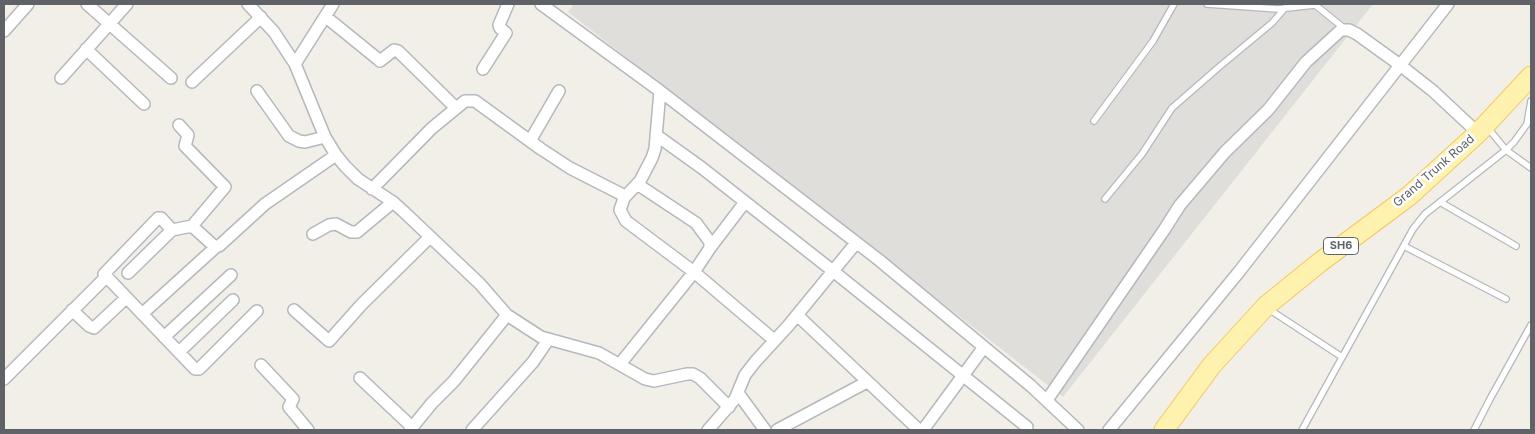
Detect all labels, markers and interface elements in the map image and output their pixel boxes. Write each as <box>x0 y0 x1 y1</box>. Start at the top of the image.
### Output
street label: Grand Trunk Road <box>1391 132 1477 210</box>
road number: SH6 <box>1324 238 1358 255</box>

